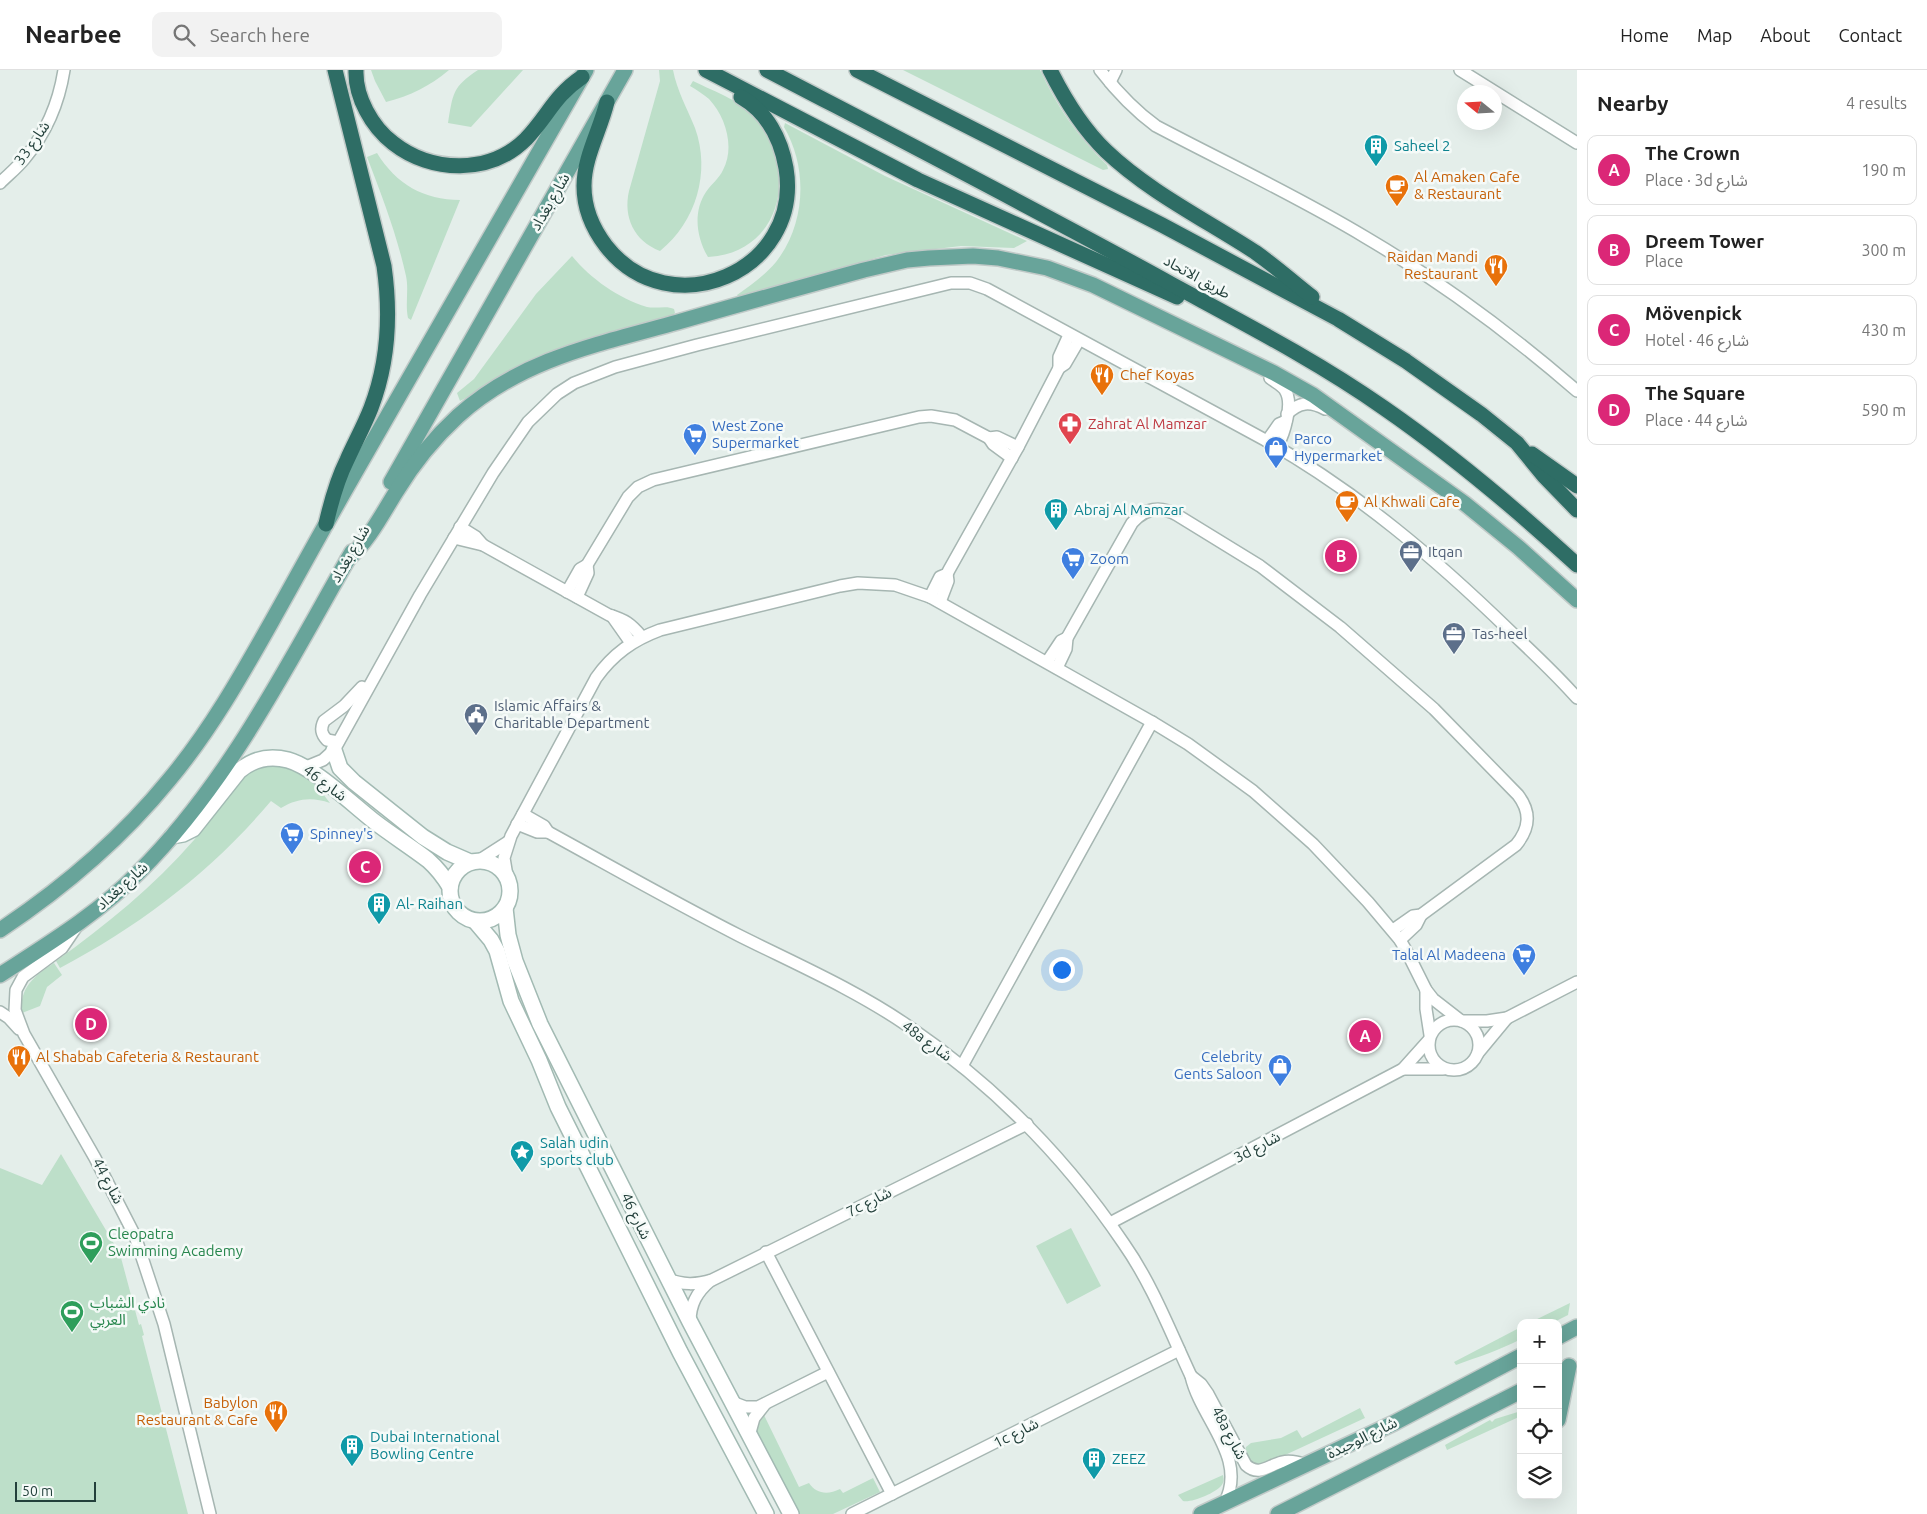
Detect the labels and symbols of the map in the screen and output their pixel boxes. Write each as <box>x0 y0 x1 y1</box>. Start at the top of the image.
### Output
north arrow <box>1457 85 1502 130</box>
street label: شارع 33 <box>10 117 56 170</box>
building icon: Saheel 2 <box>1363 133 1389 167</box>
place label: Saheel 2 <box>1394 137 1451 154</box>
place label: Al Amaken Cafe & Restaurant <box>1414 168 1520 202</box>
street label: شارع بغداد <box>526 170 576 235</box>
cafe icon: Al Amaken Cafe & Restaurant <box>1384 173 1410 207</box>
place label: Raidan Mandi Restaurant <box>1387 248 1478 282</box>
street label: طريق الاتحاد <box>1160 251 1234 304</box>
restaurant icon: Raidan Mandi Restaurant <box>1483 253 1509 287</box>
restaurant icon: Chef Koyas <box>1089 362 1115 396</box>
place label: Chef Koyas <box>1120 366 1194 383</box>
pharmacy icon: Zahrat Al Mamzar <box>1057 411 1083 445</box>
place label: Zahrat Al Mamzar <box>1088 415 1207 432</box>
place label: West Zone Supermarket <box>712 417 799 451</box>
supermarket icon: West Zone Supermarket <box>682 422 708 456</box>
place label: Parco Hypermarket <box>1294 430 1382 464</box>
shop icon: Parco Hypermarket <box>1263 435 1289 469</box>
cafe icon: Al Khwali Cafe <box>1334 489 1360 523</box>
place label: Al Khwali Cafe <box>1364 493 1460 510</box>
building icon: Abraj Al Mamzar <box>1043 497 1069 531</box>
place label: Abraj Al Mamzar <box>1074 501 1184 518</box>
street label: شارع بغداد <box>326 522 376 587</box>
pin: B <box>1325 537 1357 575</box>
office icon: Itqan <box>1398 539 1424 573</box>
place label: Itqan <box>1428 543 1463 560</box>
supermarket icon: Zoom <box>1060 546 1086 580</box>
place label: Zoom <box>1090 550 1129 567</box>
office icon: Tas-heel <box>1441 621 1467 655</box>
place label: Tas-heel <box>1472 625 1527 642</box>
place label: Islamic Affairs & Charitable Department <box>494 697 650 731</box>
public building icon: Islamic Affairs & Charitable Department <box>463 702 489 736</box>
street label: شارع 46 <box>298 761 350 808</box>
supermarket icon: Spinney's <box>279 821 305 855</box>
place label: Spinney's <box>310 825 373 842</box>
pin: C <box>349 848 381 886</box>
street label: شارع بغداد <box>92 858 154 916</box>
building icon: Al- Raihan <box>366 891 392 925</box>
place label: Al- Raihan <box>396 895 463 912</box>
supermarket icon: Talal Al Madeena <box>1511 942 1537 976</box>
place label: Talal Al Madeena <box>1392 946 1506 963</box>
your location <box>1049 957 1075 983</box>
pin: D <box>75 1005 107 1043</box>
street label: 48a شارع <box>897 1017 956 1068</box>
pin: A <box>1349 1017 1381 1055</box>
restaurant icon: Al Shabab Cafeteria & Restaurant <box>6 1044 32 1078</box>
place label: Al Shabab Cafeteria & Restaurant <box>36 1048 259 1065</box>
place label: Celebrity Gents Saloon <box>1174 1048 1262 1082</box>
shop icon: Celebrity Gents Saloon <box>1267 1053 1293 1087</box>
street label: 3d شارع <box>1231 1127 1285 1169</box>
place label: Salah udin sports club <box>540 1134 614 1168</box>
place icon: Salah udin sports club <box>509 1139 535 1173</box>
street label: شارع 44 <box>86 1155 128 1209</box>
street label: 7c شارع <box>843 1183 896 1224</box>
street label: شارع 46 <box>614 1190 655 1244</box>
place label: Cleopatra Swimming Academy <box>108 1225 243 1259</box>
sports icon: Cleopatra Swimming Academy <box>78 1230 104 1264</box>
place label: نادي الشباب العربي <box>90 1294 165 1331</box>
sports icon: نادي الشباب العربي <box>59 1299 85 1333</box>
place label: Babylon Restaurant & Cafe <box>136 1394 258 1428</box>
restaurant icon: Babylon Restaurant & Cafe <box>263 1399 289 1433</box>
street label: 48a شارع <box>1205 1403 1251 1464</box>
street label: شارع الوحيدة <box>1324 1413 1401 1465</box>
street label: 1c شارع <box>990 1414 1043 1455</box>
place label: Dubai International Bowling Centre <box>370 1428 500 1462</box>
building icon: Dubai International Bowling Centre <box>339 1433 365 1467</box>
building icon: ZEEZ <box>1081 1446 1107 1480</box>
place label: ZEEZ <box>1112 1450 1146 1467</box>
scale bar <box>15 1479 96 1502</box>

